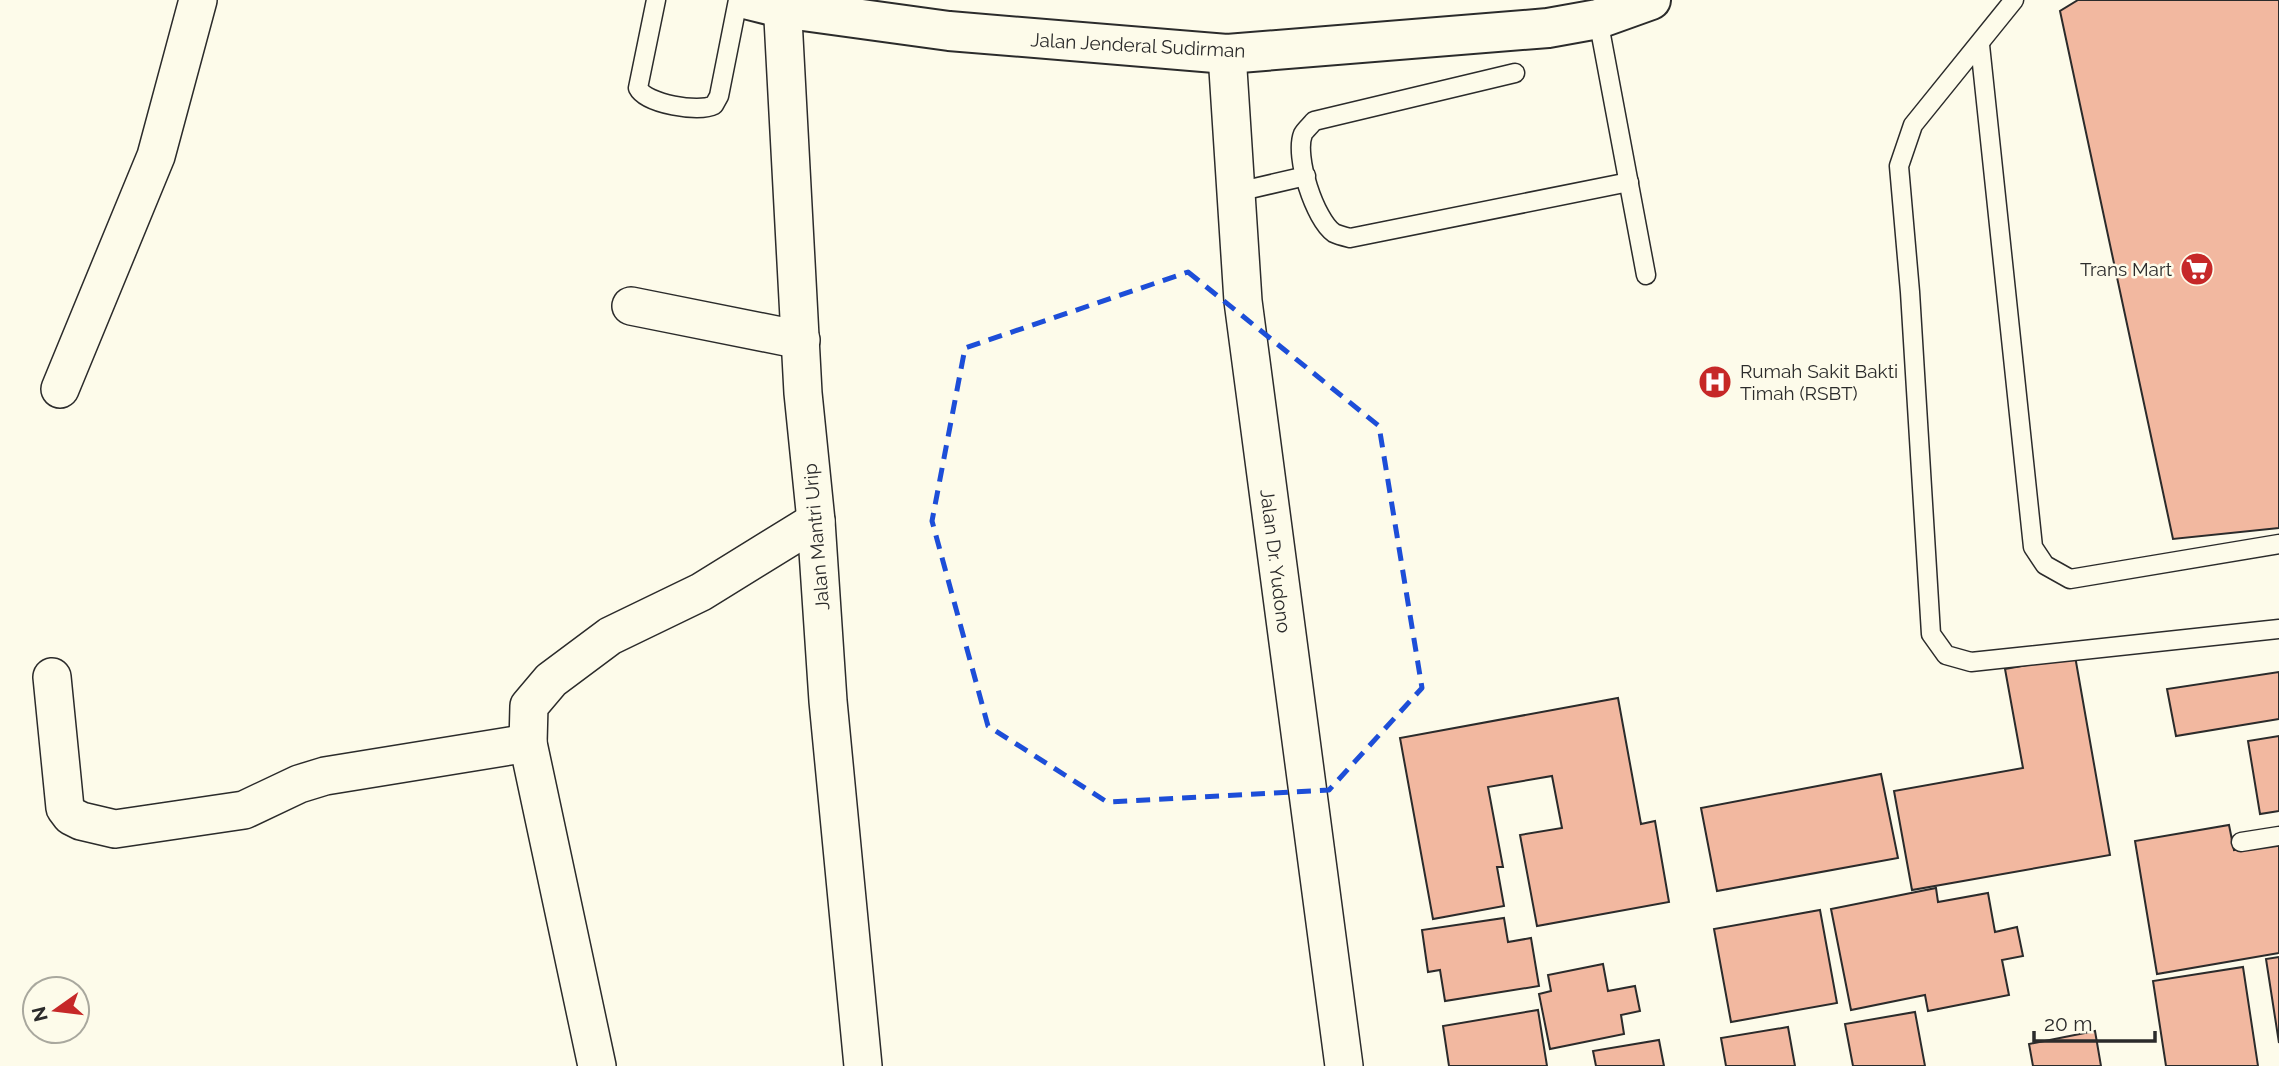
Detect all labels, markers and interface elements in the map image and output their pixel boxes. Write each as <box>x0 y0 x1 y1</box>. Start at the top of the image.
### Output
street label: Jalan Jenderal Sudirman <box>1030 28 1246 62</box>
supermarket icon: Trans Mart <box>2178 250 2216 288</box>
place label: Trans Mart <box>2080 258 2173 280</box>
place label: Rumah Sakit Bakti Timah (RSBT) <box>1740 360 1898 404</box>
hospital icon: Rumah Sakit Bakti Timah (RSBT) <box>1696 363 1734 401</box>
street label: Jalan Mantri Urip <box>799 463 833 611</box>
street label: Jalan Dr. Yudono <box>1256 488 1296 634</box>
north arrow <box>21 975 91 1045</box>
scale bar <box>2034 1000 2155 1044</box>
text: N <box>27 1004 52 1024</box>
text: 20 m <box>2044 1011 2092 1036</box>

